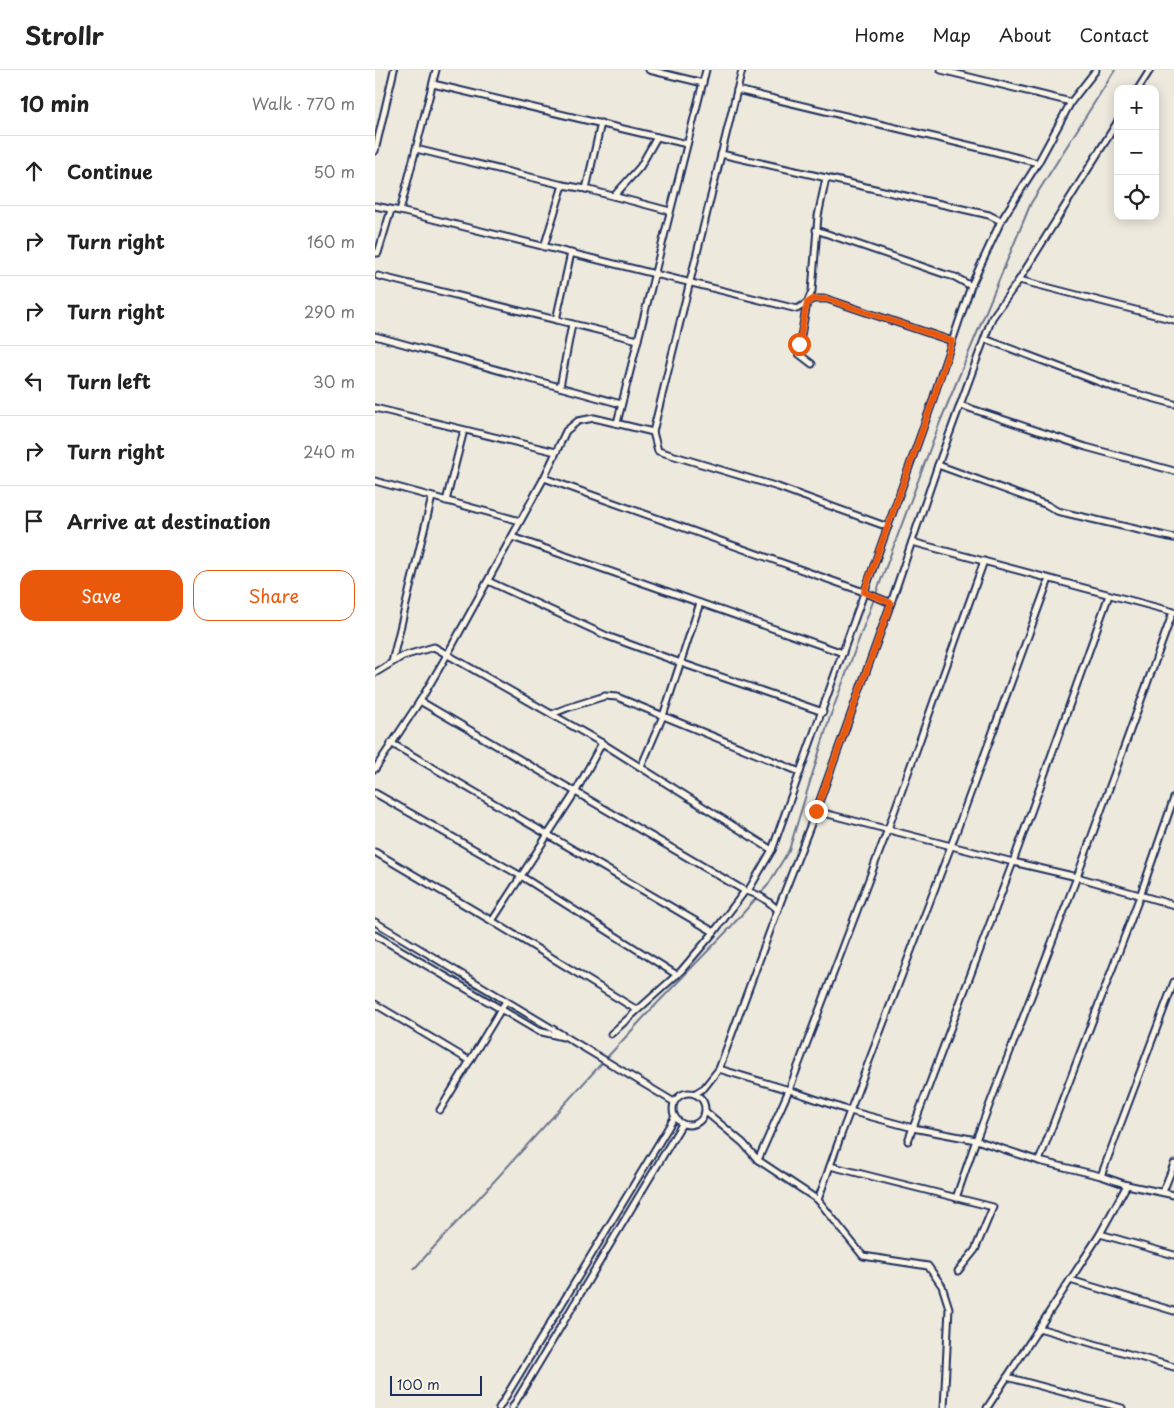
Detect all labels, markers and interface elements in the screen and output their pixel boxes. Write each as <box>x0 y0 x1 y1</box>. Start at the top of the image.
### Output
text: Strollr <box>25 17 104 53</box>
text: Home <box>854 21 904 48</box>
text: Map <box>932 21 971 48</box>
text: About <box>999 21 1051 48</box>
text: Contact <box>1079 21 1149 48</box>
map controls <box>1114 85 1159 220</box>
button: + <box>1114 85 1159 130</box>
text: 10 min <box>20 87 90 119</box>
text: Walk · 770 m <box>252 91 355 115</box>
button: − <box>1114 130 1159 175</box>
icon: ahead <box>20 157 48 185</box>
text: Continue <box>67 157 153 185</box>
text: 50 m <box>314 159 355 183</box>
button: locate <box>1114 175 1159 220</box>
icon: right <box>20 227 48 255</box>
text: Turn right <box>67 227 165 255</box>
text: 160 m <box>307 229 355 253</box>
icon: right <box>20 297 48 325</box>
text: Turn right <box>67 297 165 325</box>
text: 290 m <box>304 299 355 323</box>
route start <box>788 333 811 356</box>
icon: left <box>20 367 48 395</box>
text: Turn left <box>67 367 151 395</box>
text: 30 m <box>313 369 355 393</box>
icon: right <box>20 437 48 465</box>
text: Turn right <box>67 437 165 465</box>
text: 240 m <box>303 439 355 463</box>
icon: arrive <box>20 507 48 535</box>
text: Arrive at destination <box>67 507 271 535</box>
button: Save <box>20 570 183 621</box>
button: Share <box>193 570 355 621</box>
route end <box>805 800 828 823</box>
scale bar <box>390 1373 483 1396</box>
text: 100 m <box>397 1374 440 1395</box>

